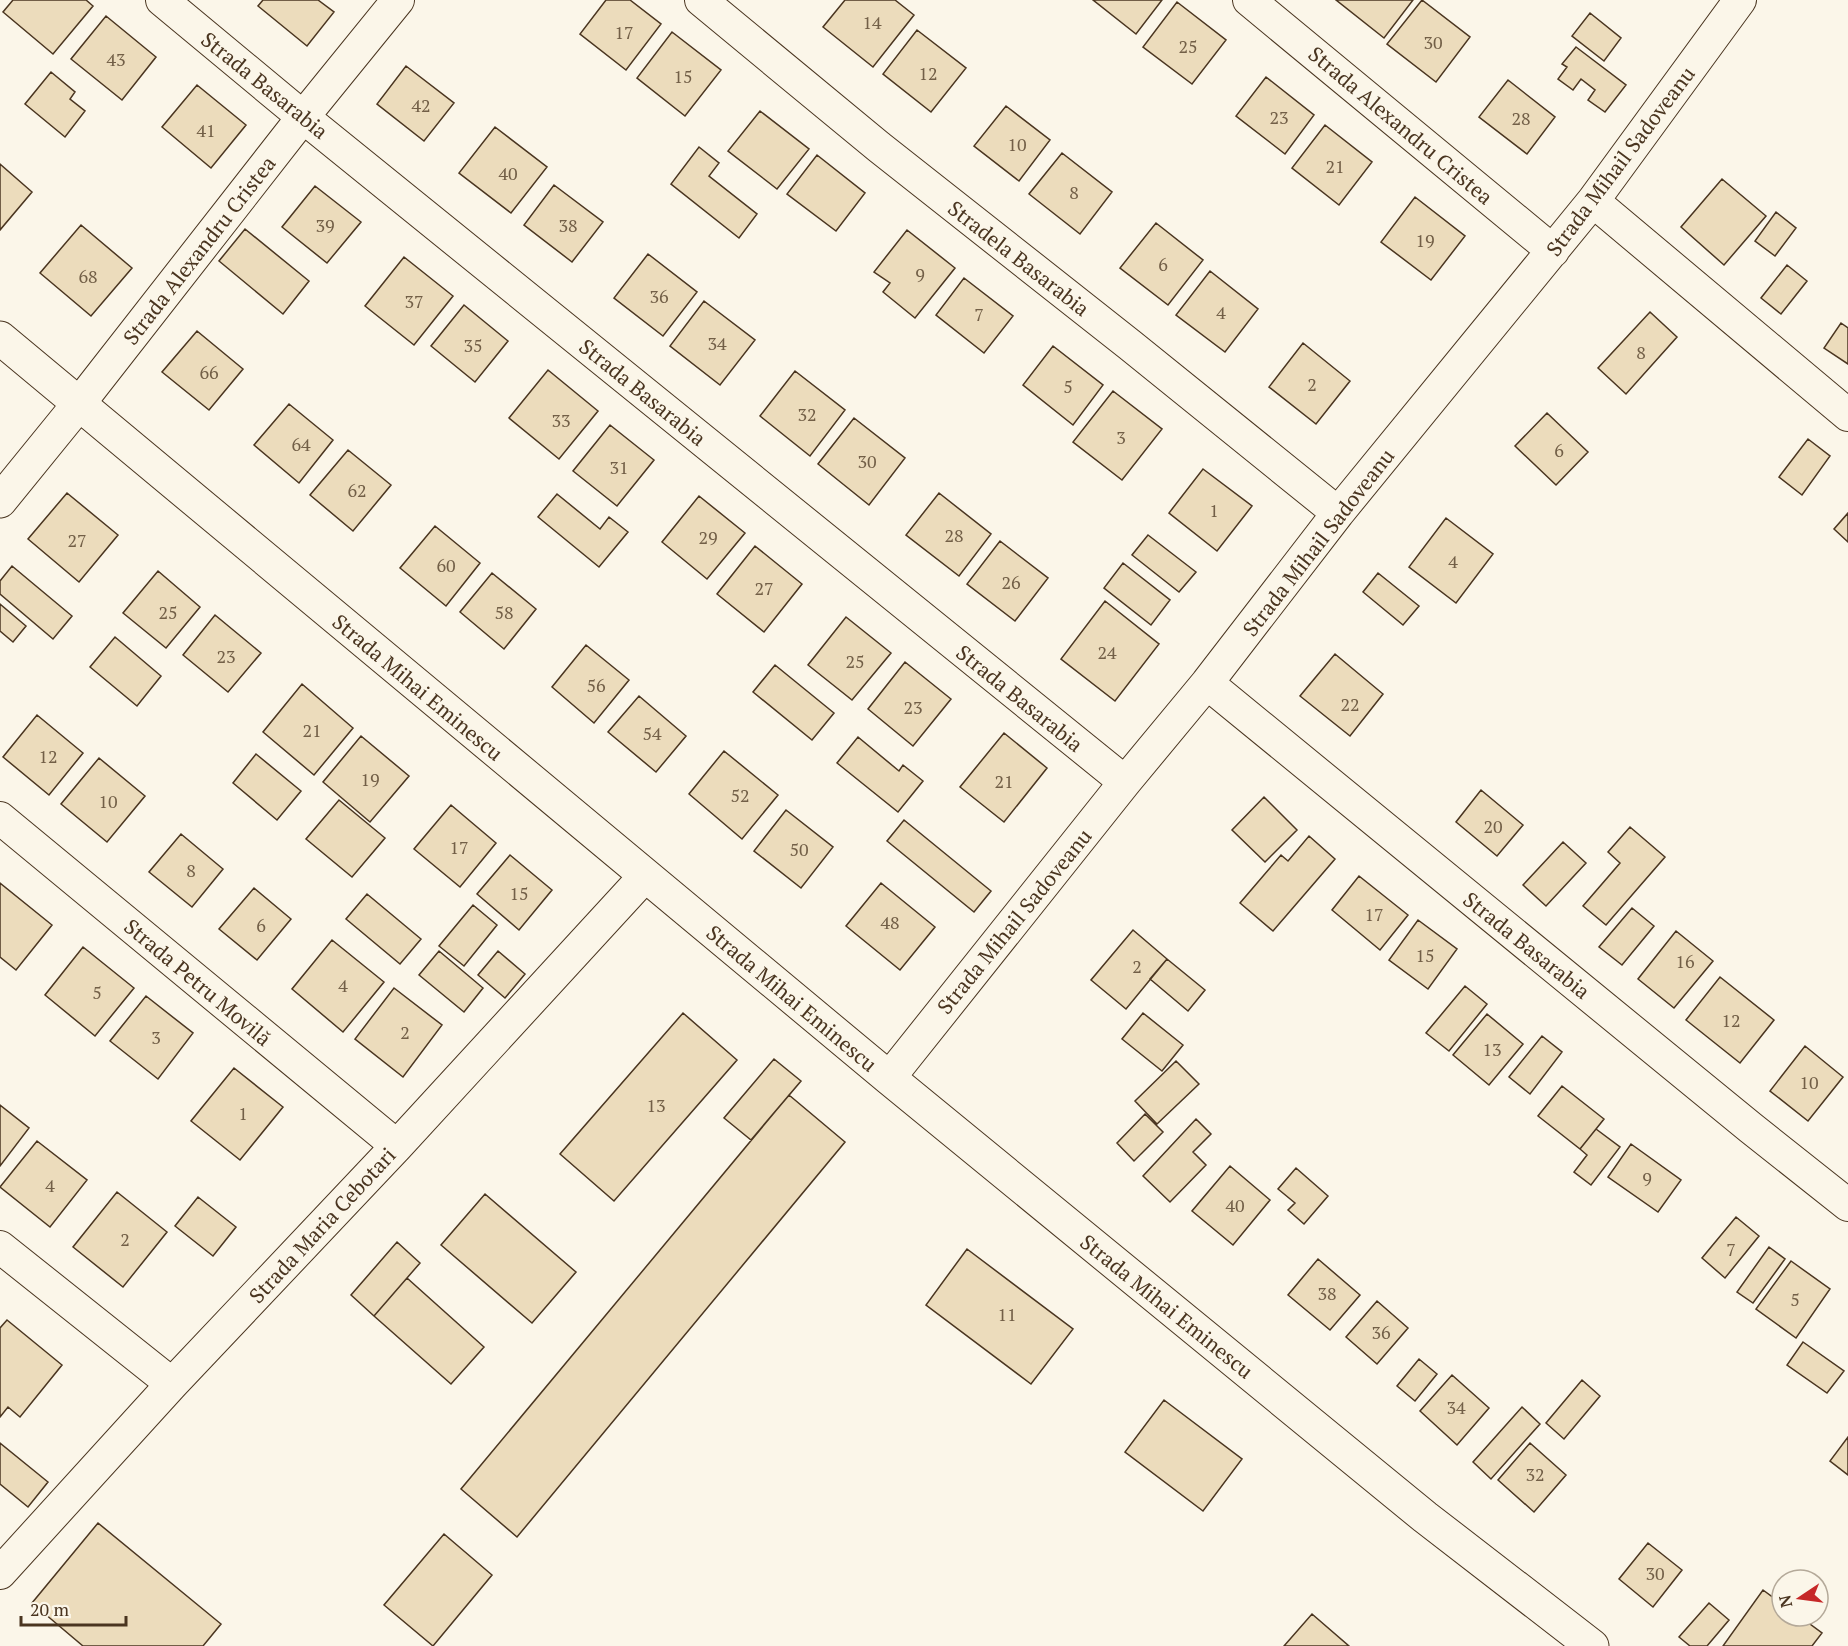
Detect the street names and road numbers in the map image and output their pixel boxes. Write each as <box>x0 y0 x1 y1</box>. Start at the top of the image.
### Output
street label: Strada Basarabia <box>196 25 334 145</box>
street label: Strada Alexandru Cristea <box>1303 40 1499 211</box>
street label: Strada Mihail Sadoveanu <box>1539 60 1701 262</box>
street label: Strada Alexandru Cristea <box>116 150 282 350</box>
street label: Stradela Basarabia <box>943 194 1096 322</box>
street label: Strada Basarabia <box>574 332 712 452</box>
street label: Strada Mihail Sadoveanu <box>1236 442 1400 642</box>
street label: Strada Mihai Eminescu <box>327 607 509 767</box>
street label: Strada Basarabia <box>951 638 1089 758</box>
street label: Strada Mihail Sadoveanu <box>930 822 1098 1020</box>
street label: Strada Basarabia <box>1458 885 1596 1005</box>
street label: Strada Petru Movilă <box>119 912 278 1052</box>
street label: Strada Mihai Eminescu <box>701 918 883 1078</box>
street label: Strada Maria Cebotari <box>242 1141 402 1309</box>
street label: Strada Mihai Eminescu <box>1075 1228 1259 1384</box>

